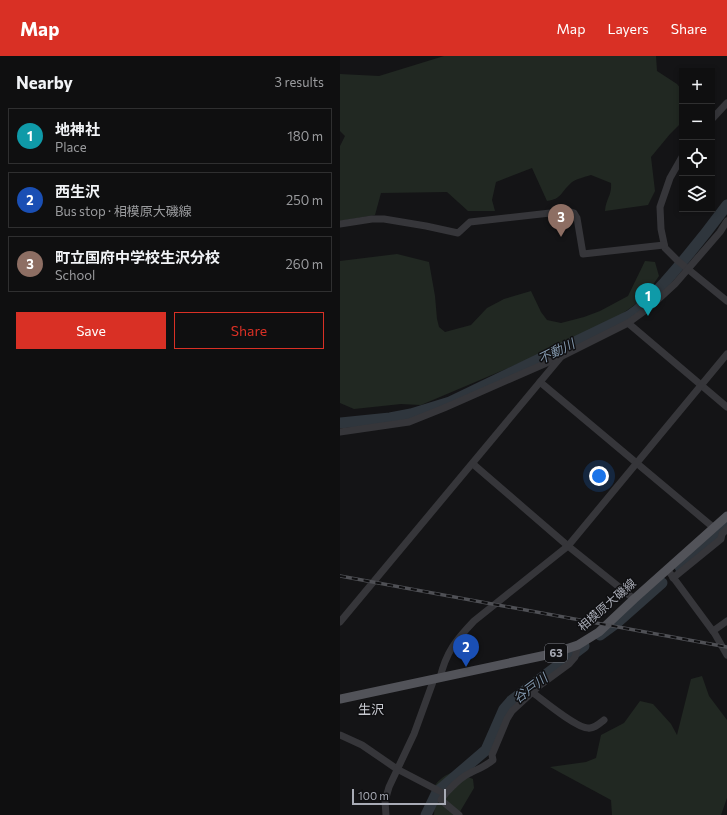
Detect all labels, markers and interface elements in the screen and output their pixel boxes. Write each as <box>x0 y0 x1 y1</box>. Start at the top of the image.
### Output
text: Map <box>20 17 59 40</box>
text: Map <box>557 20 585 37</box>
text: Layers <box>607 20 649 37</box>
text: Share <box>671 20 707 37</box>
map controls <box>679 68 715 212</box>
button: + <box>679 68 715 104</box>
text: Nearby <box>16 72 73 93</box>
text: 3 results <box>275 74 324 90</box>
button: − <box>679 104 715 140</box>
text: 地神社 <box>55 120 100 138</box>
text: 1 <box>27 128 33 144</box>
text: 180 m <box>287 128 323 144</box>
text: Place <box>55 139 87 155</box>
button: locate <box>679 140 715 176</box>
button: layers <box>679 176 715 212</box>
text: 西生沢 <box>55 182 100 200</box>
text: 2 <box>26 192 34 208</box>
text: 250 m <box>286 192 323 208</box>
text: Bus stop · 相模原大磯線 <box>55 203 192 219</box>
pin: 3 <box>548 204 574 237</box>
text: 町立国府中学校生沢分校 <box>55 248 220 266</box>
text: 3 <box>26 256 34 272</box>
text: 260 m <box>286 256 323 272</box>
text: School <box>55 267 95 283</box>
pin: 1 <box>635 283 661 316</box>
button: Save <box>16 312 166 349</box>
button: Share <box>174 312 324 349</box>
water label: 不動川 <box>535 334 579 367</box>
your location <box>589 466 609 486</box>
street label: 相模原大磯線 <box>575 575 638 633</box>
pin: 2 <box>453 634 479 667</box>
road number: 63 <box>545 644 567 662</box>
water label: 谷戸川 <box>510 669 552 706</box>
district label: 生沢 <box>358 701 384 717</box>
scale bar <box>352 787 446 806</box>
text: 100 m <box>358 789 389 802</box>

